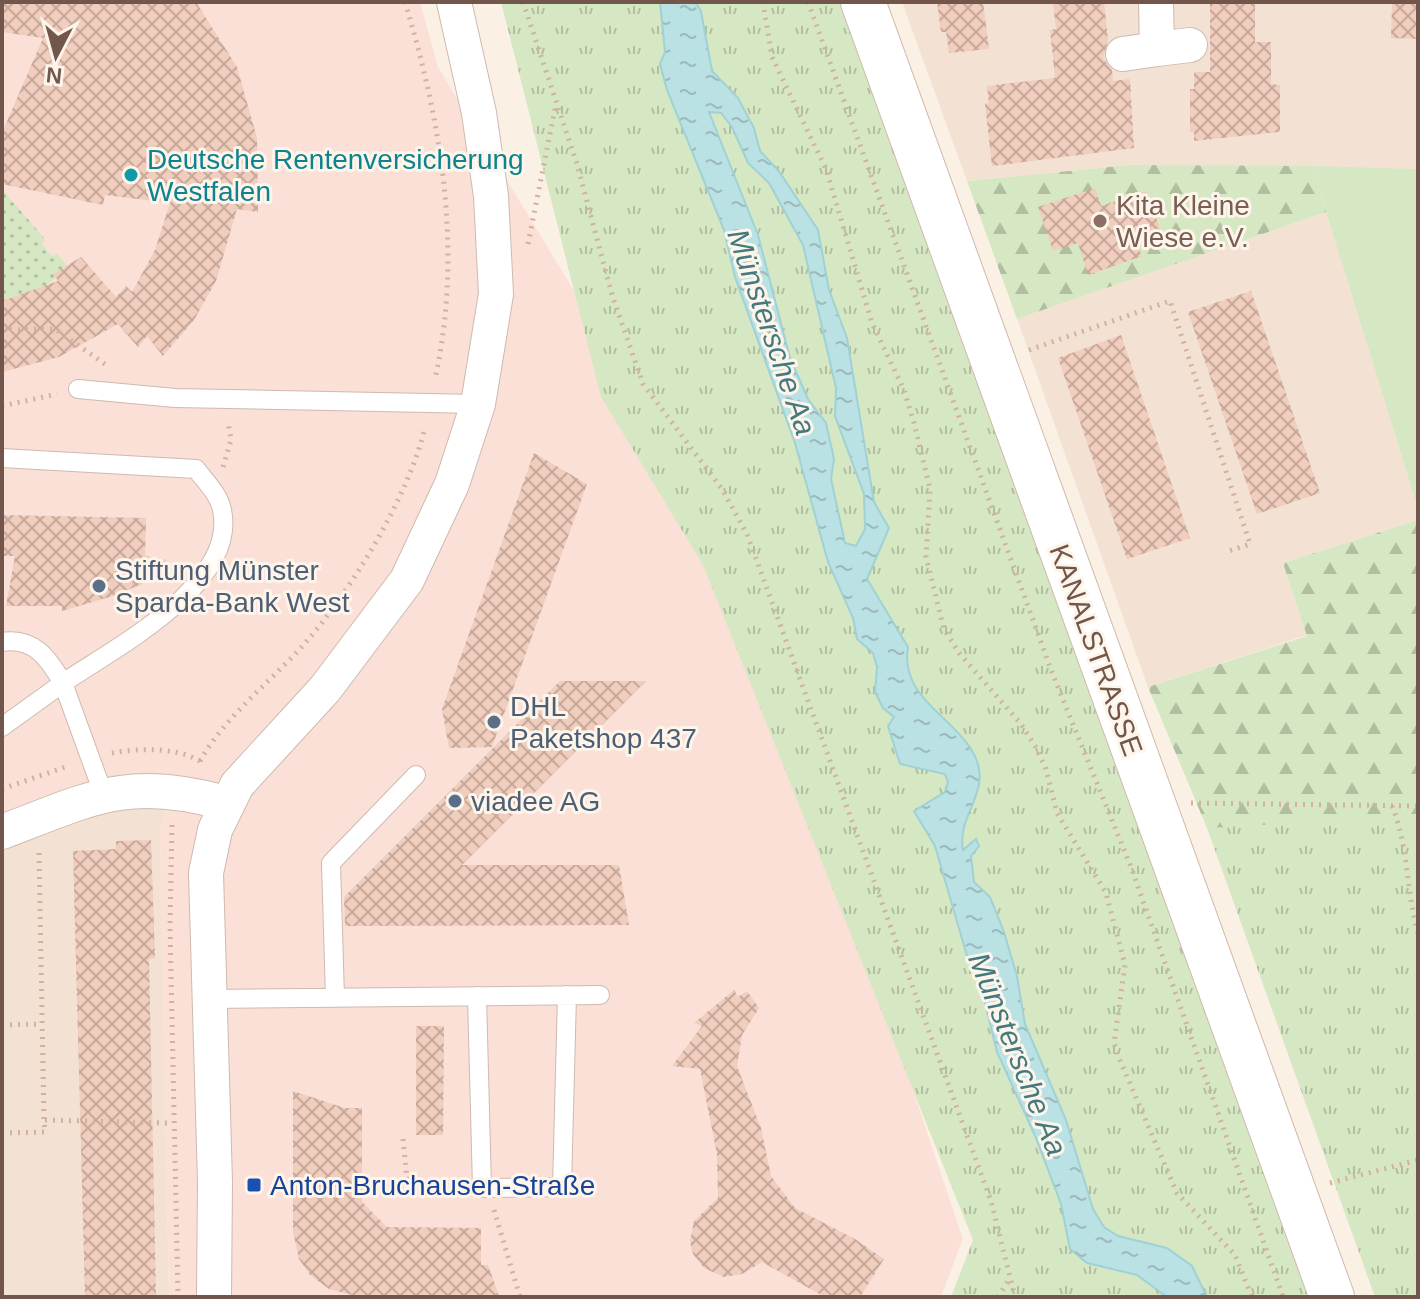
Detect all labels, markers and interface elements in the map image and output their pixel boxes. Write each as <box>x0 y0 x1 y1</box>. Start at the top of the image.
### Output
north arrow <box>16 16 96 96</box>
text: N <box>45 62 63 89</box>
place label: Deutsche Rentenversicherung Westfalen <box>147 144 524 207</box>
marker: Deutsche Rentenversicherung Westfalen <box>122 166 140 184</box>
place label: Kita Kleine Wiese e.V. <box>1116 190 1250 253</box>
marker: Kita Kleine Wiese e.V. <box>1091 212 1109 230</box>
water label: Münstersche Aa <box>721 225 823 439</box>
street label: KANALSTRASSE <box>1043 540 1149 760</box>
place label: Stiftung Münster Sparda-Bank West <box>115 555 350 618</box>
marker: Stiftung Münster Sparda-Bank West <box>90 577 108 595</box>
place label: DHL Paketshop 437 <box>510 691 697 754</box>
marker: DHL Paketshop 437 <box>485 713 503 731</box>
place label: viadee AG <box>471 786 600 817</box>
marker: viadee AG <box>446 792 464 810</box>
water label: Münstersche Aa <box>962 948 1074 1160</box>
place label: Anton-Bruchausen-Straße <box>270 1170 595 1201</box>
marker: Anton-Bruchausen-Straße <box>245 1176 263 1194</box>

